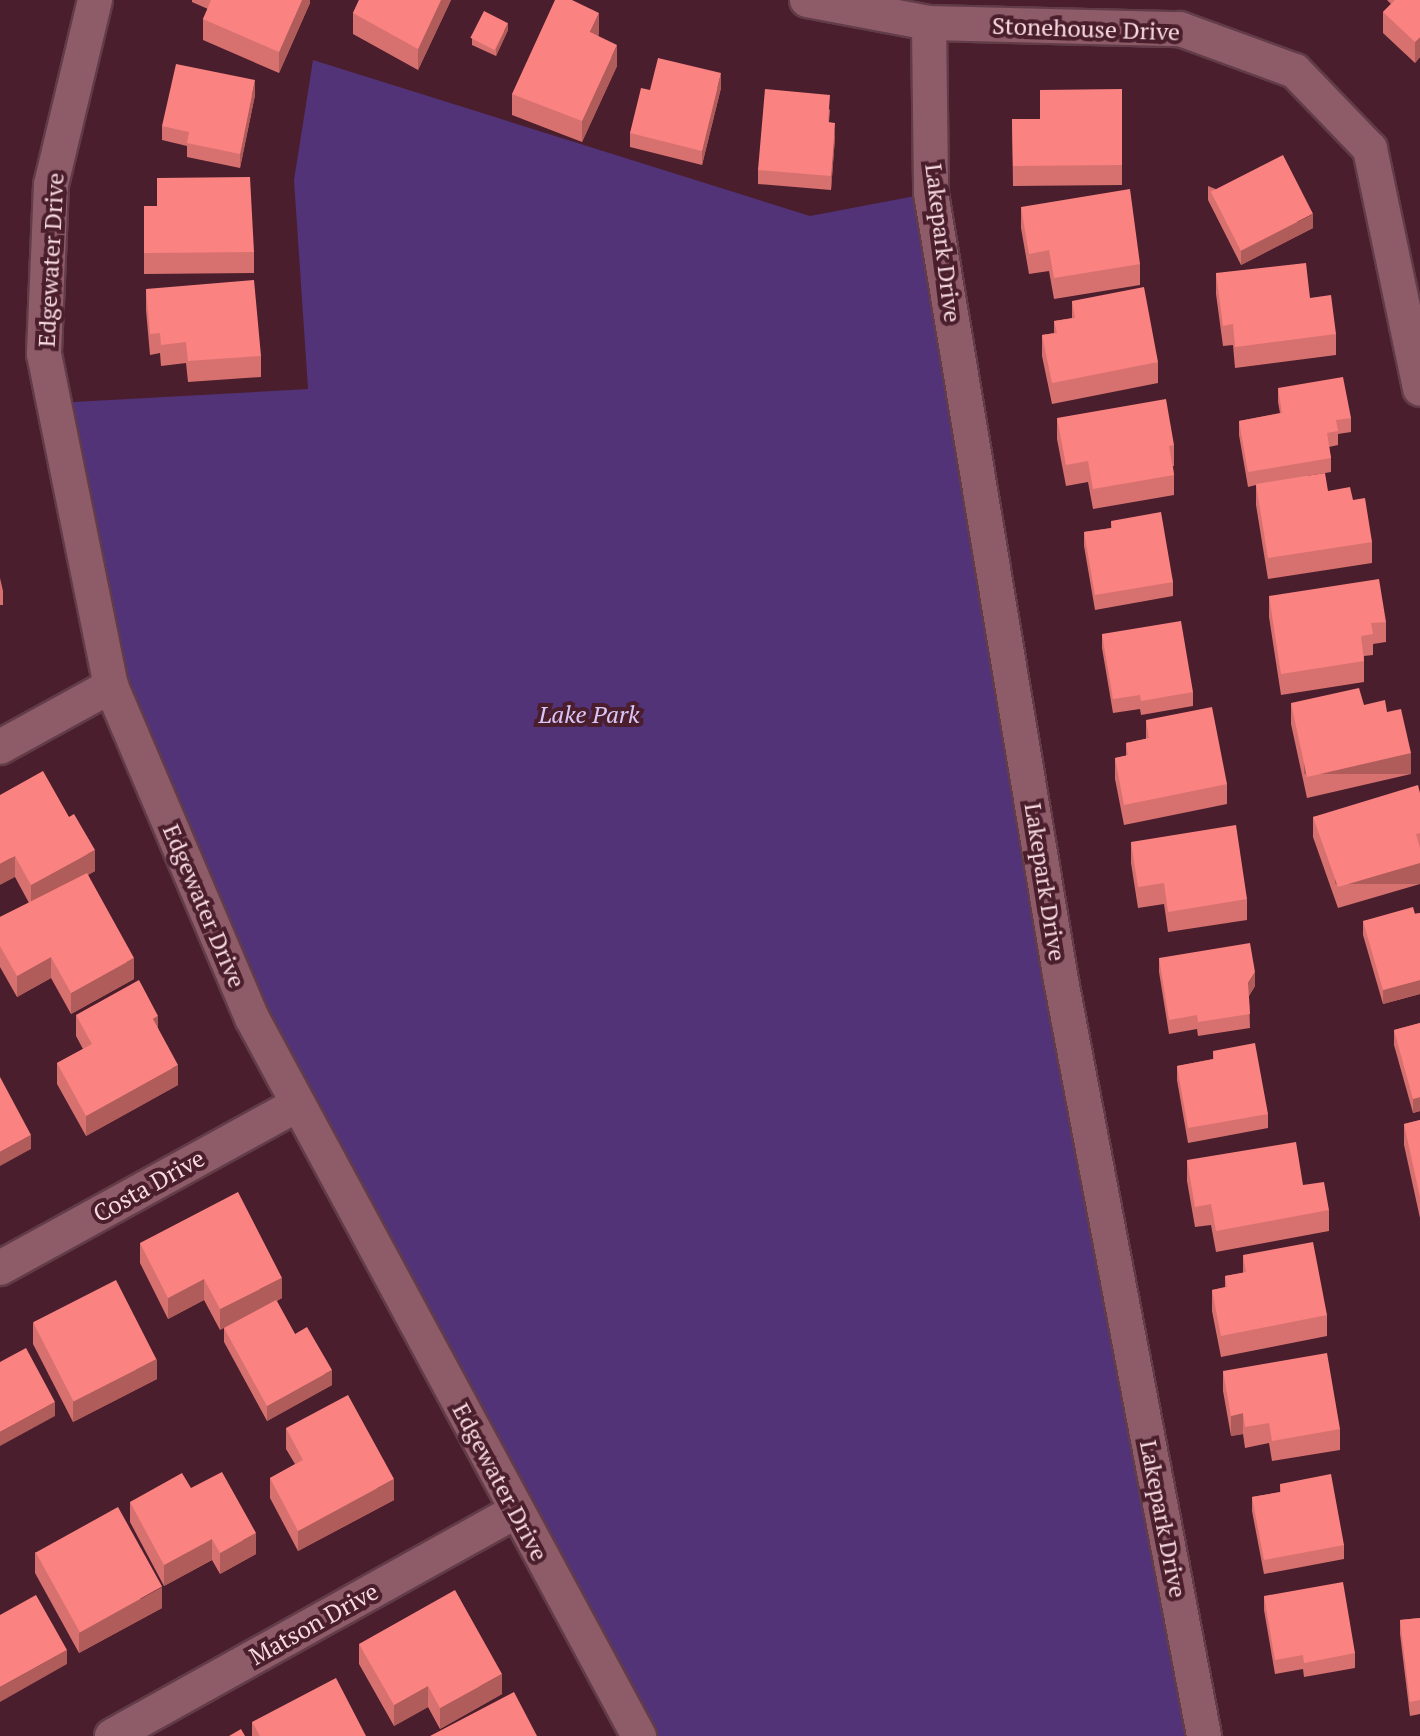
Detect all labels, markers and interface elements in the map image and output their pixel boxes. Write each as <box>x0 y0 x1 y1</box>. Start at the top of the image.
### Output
street label: Stonehouse Drive <box>992 11 1180 47</box>
street label: Lakepark Drive <box>919 162 967 324</box>
street label: Edgewater Drive <box>32 172 70 348</box>
park label: Lake Park <box>538 701 640 729</box>
street label: Lakepark Drive <box>1018 801 1072 963</box>
street label: Edgewater Drive <box>157 820 251 992</box>
street label: Costa Drive <box>88 1144 210 1228</box>
street label: Edgewater Drive <box>446 1398 554 1566</box>
street label: Lakepark Drive <box>1134 1438 1192 1600</box>
street label: Matson Drive <box>245 1577 383 1671</box>

